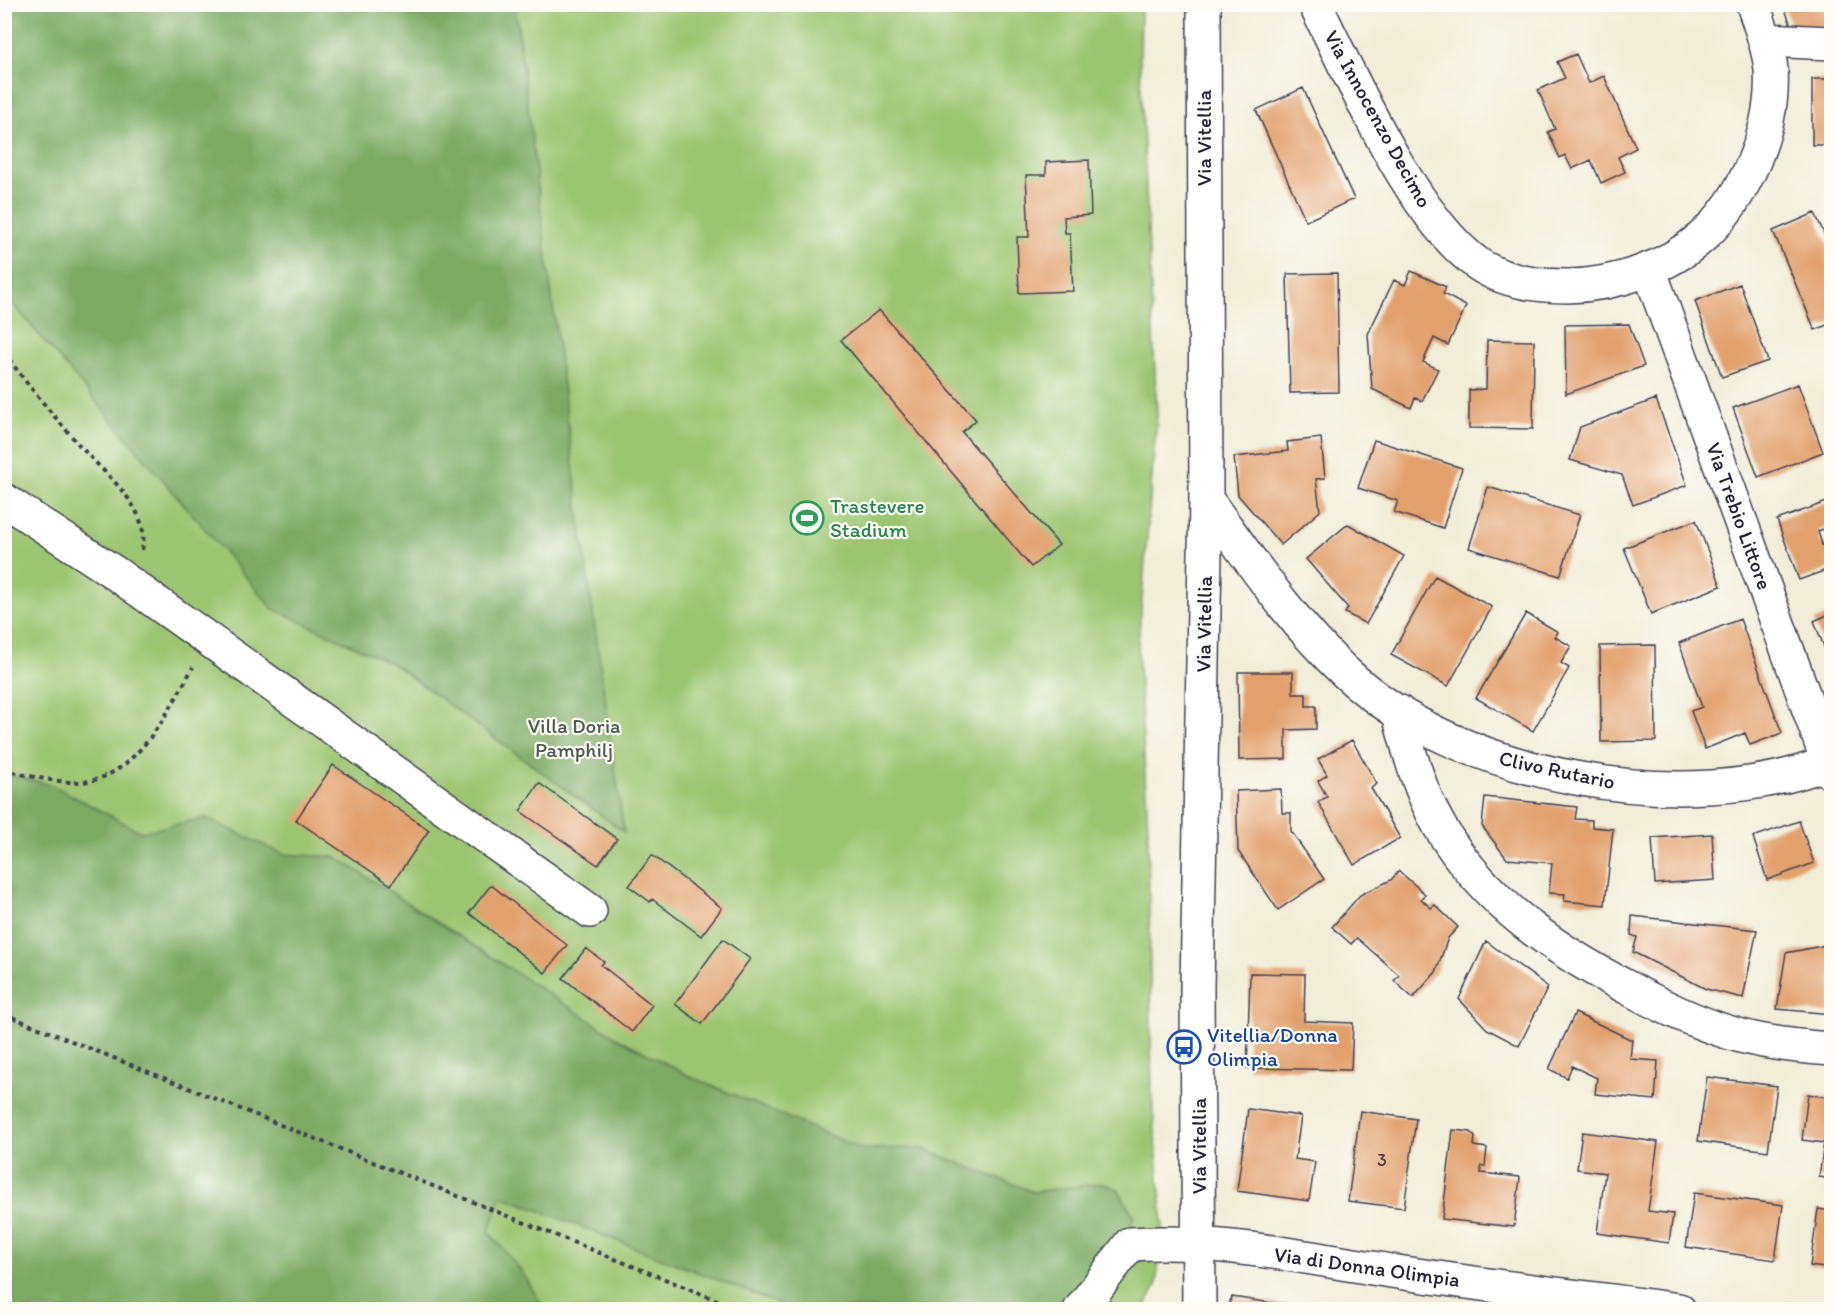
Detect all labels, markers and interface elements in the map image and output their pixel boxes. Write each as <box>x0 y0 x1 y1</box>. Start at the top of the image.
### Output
street label: Via Innocenzo Decimo <box>1319 26 1438 212</box>
street label: Via Vitellia <box>1191 90 1216 186</box>
street label: Via Trebio Littore <box>1701 439 1778 593</box>
place label: Trastevere Stadium <box>830 493 925 542</box>
sports icon: Trastevere Stadium <box>789 500 825 536</box>
street label: Via Vitellia <box>1190 575 1217 672</box>
park label: Villa Doria Pamphilj <box>528 713 620 762</box>
street label: Clivo Rutario <box>1497 745 1617 794</box>
place label: Vitellia/Donna Olimpia <box>1207 1022 1338 1071</box>
bus stop icon: Vitellia/Donna Olimpia <box>1166 1029 1202 1065</box>
street label: Via Vitellia <box>1186 1098 1211 1194</box>
house number: 3 <box>1377 1149 1387 1171</box>
street label: Via di Donna Olimpia <box>1272 1241 1462 1292</box>

